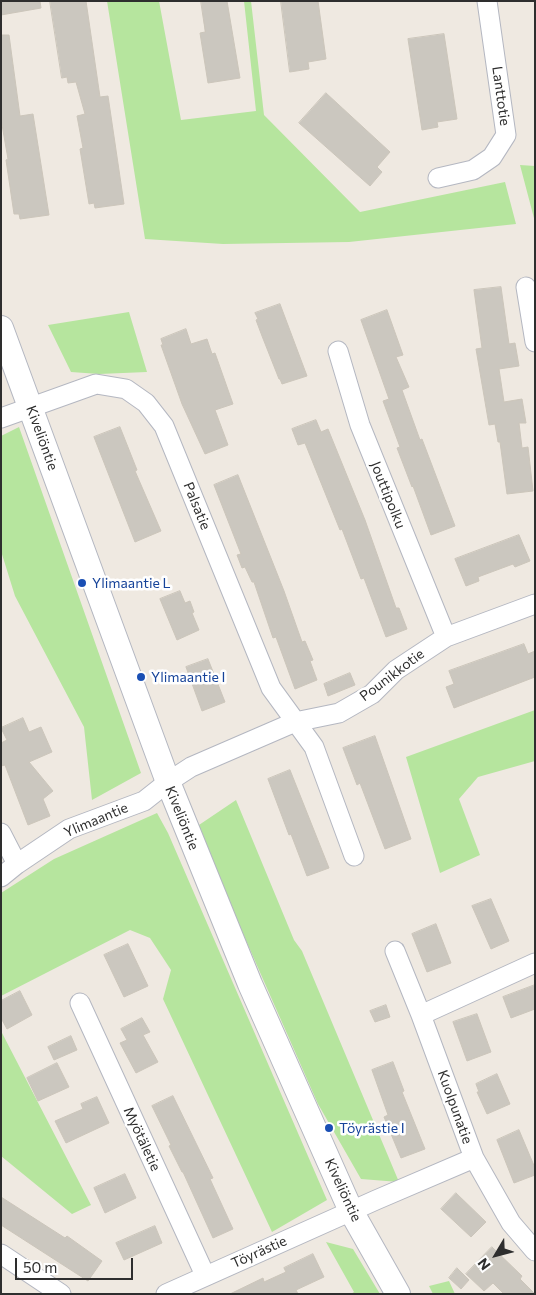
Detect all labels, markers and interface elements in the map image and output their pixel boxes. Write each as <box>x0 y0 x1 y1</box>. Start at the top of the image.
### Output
street label: Lanttotie <box>489 65 513 127</box>
street label: Kiveliöntie <box>23 403 61 473</box>
street label: Jouttipolku <box>367 459 409 531</box>
street label: Palsatie <box>180 480 214 532</box>
place label: Ylimaantie L <box>92 575 171 591</box>
marker: Ylimaantie L <box>76 577 88 589</box>
street label: Pounikkotie <box>357 645 427 705</box>
place label: Ylimaantie I <box>151 669 225 685</box>
marker: Ylimaantie I <box>135 671 147 683</box>
street label: Kiveliöntie <box>162 784 202 852</box>
street label: Ylimaantie <box>61 799 131 841</box>
street label: Kuolpunatie <box>434 1068 476 1146</box>
street label: Myötäletie <box>120 1104 164 1174</box>
place label: Töyrästie I <box>339 1120 405 1136</box>
marker: Töyrästie I <box>323 1122 335 1134</box>
street label: Kiveliöntie <box>321 1156 365 1224</box>
north arrow <box>471 1230 521 1280</box>
street label: Töyrästie <box>229 1232 289 1272</box>
scale bar <box>18 1248 135 1280</box>
text: N <box>474 1255 494 1274</box>
text: 50 m <box>23 1258 57 1276</box>

